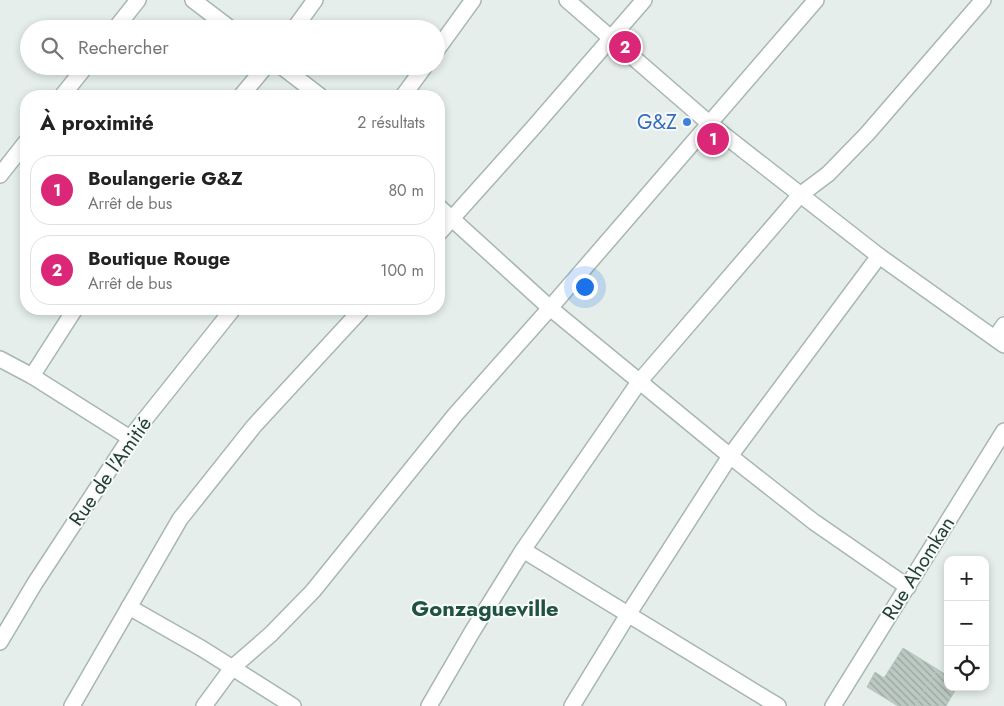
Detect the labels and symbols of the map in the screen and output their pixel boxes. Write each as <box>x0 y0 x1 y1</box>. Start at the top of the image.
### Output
pin: 2 <box>609 28 641 66</box>
place label: G&Z <box>637 108 677 137</box>
marker: G&Z <box>681 116 693 128</box>
pin: 1 <box>697 120 729 158</box>
your location <box>572 274 598 300</box>
street label: Rue de l'Amitié <box>62 411 159 532</box>
street label: Rue Ahomkan <box>875 511 962 626</box>
district label: Gonzagueville <box>411 592 559 624</box>

